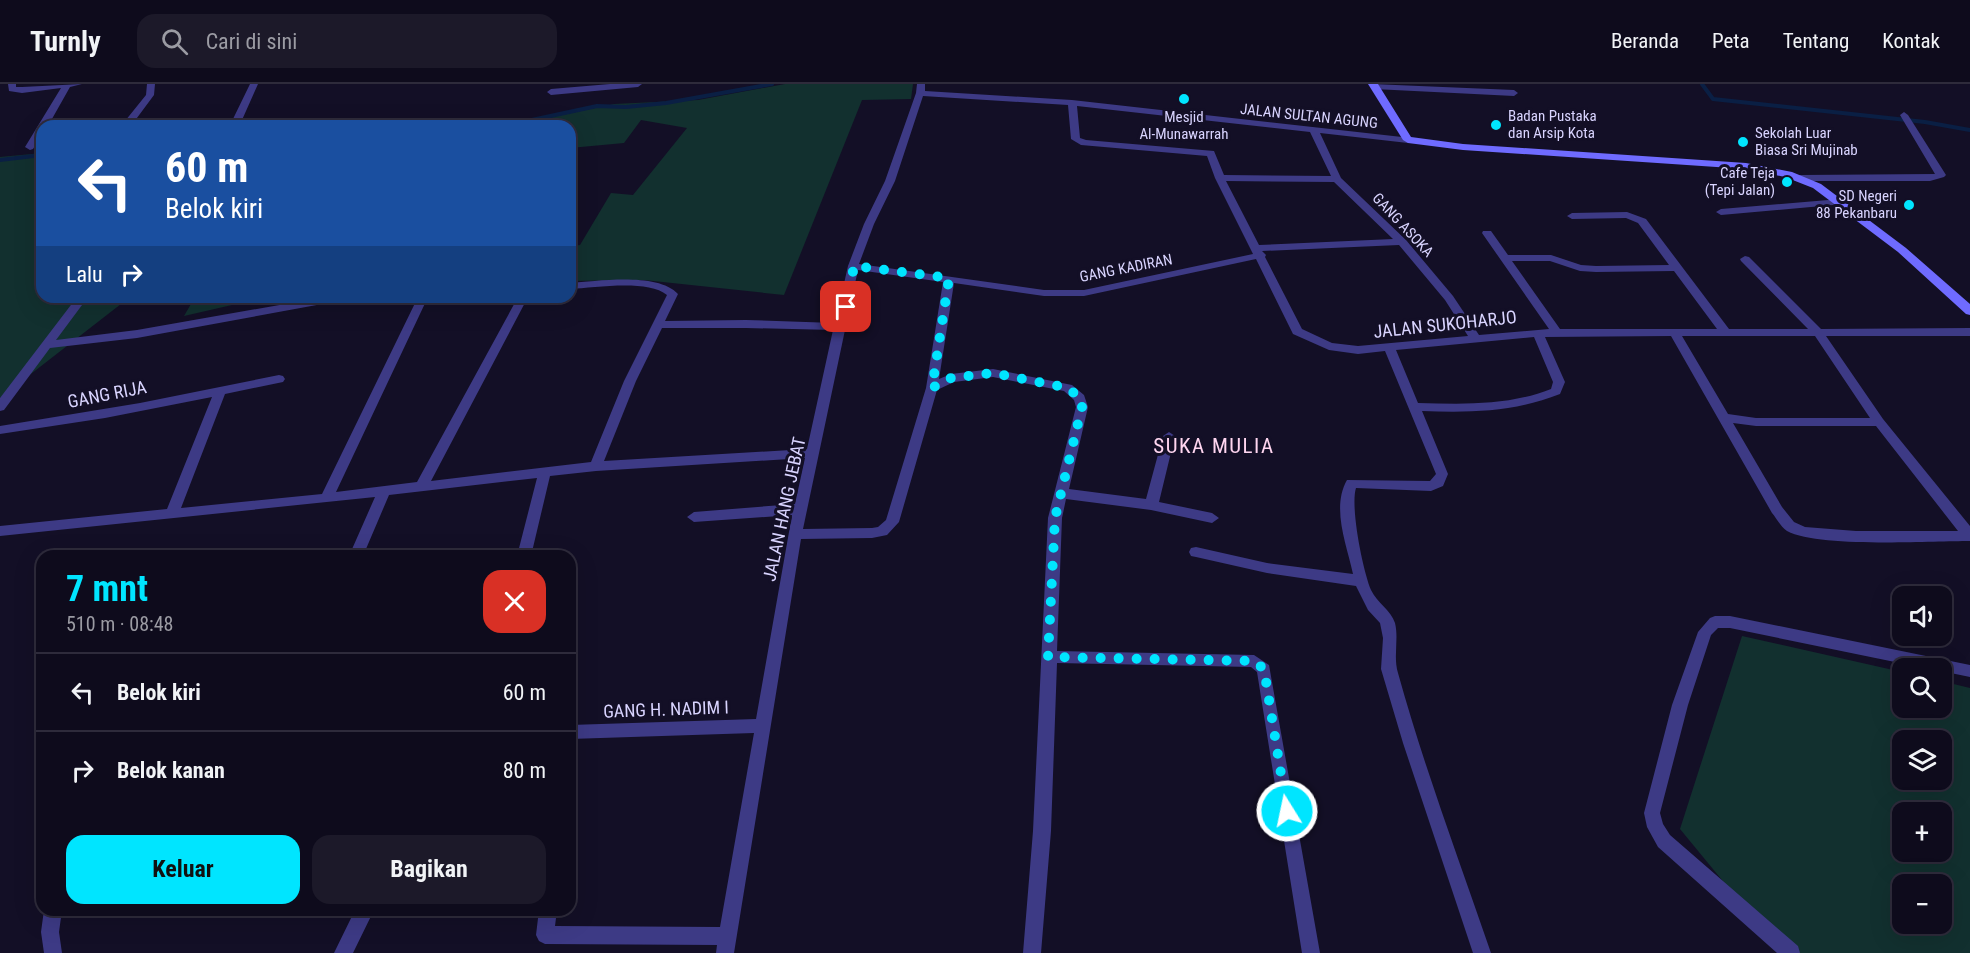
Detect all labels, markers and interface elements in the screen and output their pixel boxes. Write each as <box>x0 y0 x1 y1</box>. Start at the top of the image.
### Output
search box <box>137 14 557 68</box>
text: Turnly <box>30 25 101 58</box>
icon: search <box>158 25 191 58</box>
text: Cari di sini <box>206 29 297 54</box>
text: Beranda <box>1611 29 1679 53</box>
text: Peta <box>1712 29 1750 53</box>
text: Tentang <box>1783 29 1849 53</box>
text: Kontak <box>1882 29 1940 53</box>
marker: Mesjid Al-Munawarrah <box>1177 92 1191 106</box>
street label: JALAN SULTAN AGUNG <box>1239 100 1379 132</box>
place label: Badan Pustaka dan Arsip Kota <box>1508 107 1597 142</box>
place label: Mesjid Al-Munawarrah <box>1139 108 1229 143</box>
marker: Badan Pustaka dan Arsip Kota <box>1489 118 1503 132</box>
place label: Sekolah Luar Biasa Sri Mujinab <box>1755 124 1858 159</box>
marker: Sekolah Luar Biasa Sri Mujinab <box>1736 135 1750 149</box>
text: 60 m <box>165 143 248 192</box>
icon: left <box>66 144 144 222</box>
place label: Cafe Teja (Tepi Jalan) <box>1705 164 1775 199</box>
marker: Cafe Teja (Tepi Jalan) <box>1780 175 1794 189</box>
place label: SD Negeri 88 Pekanbaru <box>1816 187 1897 222</box>
street label: GANG ASOKA <box>1369 189 1438 261</box>
text: Belok kiri <box>165 193 263 225</box>
marker: SD Negeri 88 Pekanbaru <box>1902 198 1916 212</box>
street label: GANG KADIRAN <box>1078 250 1174 286</box>
icon: right <box>115 258 148 291</box>
text: Lalu <box>66 262 103 287</box>
pin <box>820 281 871 332</box>
icon: arrive <box>829 290 862 323</box>
street label: JALAN SUKOHARJO <box>1372 306 1518 342</box>
street label: GANG RIJA <box>66 376 149 412</box>
district label: SUKA MULIA <box>1153 434 1275 458</box>
street label: JALAN HANG JEBAT <box>758 435 810 583</box>
text: 7 mnt <box>66 568 148 610</box>
button: close <box>483 570 546 633</box>
map controls <box>1892 586 1952 934</box>
button: sound <box>1892 586 1952 646</box>
text: 510 m · 08:48 <box>66 612 173 636</box>
button: search <box>1892 658 1952 718</box>
icon: left <box>66 676 99 709</box>
text: Belok kiri <box>117 680 201 705</box>
text: 60 m <box>503 680 546 705</box>
street label: GANG H. NADIM I <box>603 696 729 722</box>
button: layers <box>1892 730 1952 790</box>
icon: right <box>66 754 99 787</box>
text: Belok kanan <box>117 758 225 783</box>
text: 80 m <box>503 758 546 783</box>
position arrow <box>1255 779 1319 843</box>
button: + <box>1892 802 1952 862</box>
button: Keluar <box>66 835 300 904</box>
button: Bagikan <box>312 835 546 904</box>
button: − <box>1892 874 1952 934</box>

